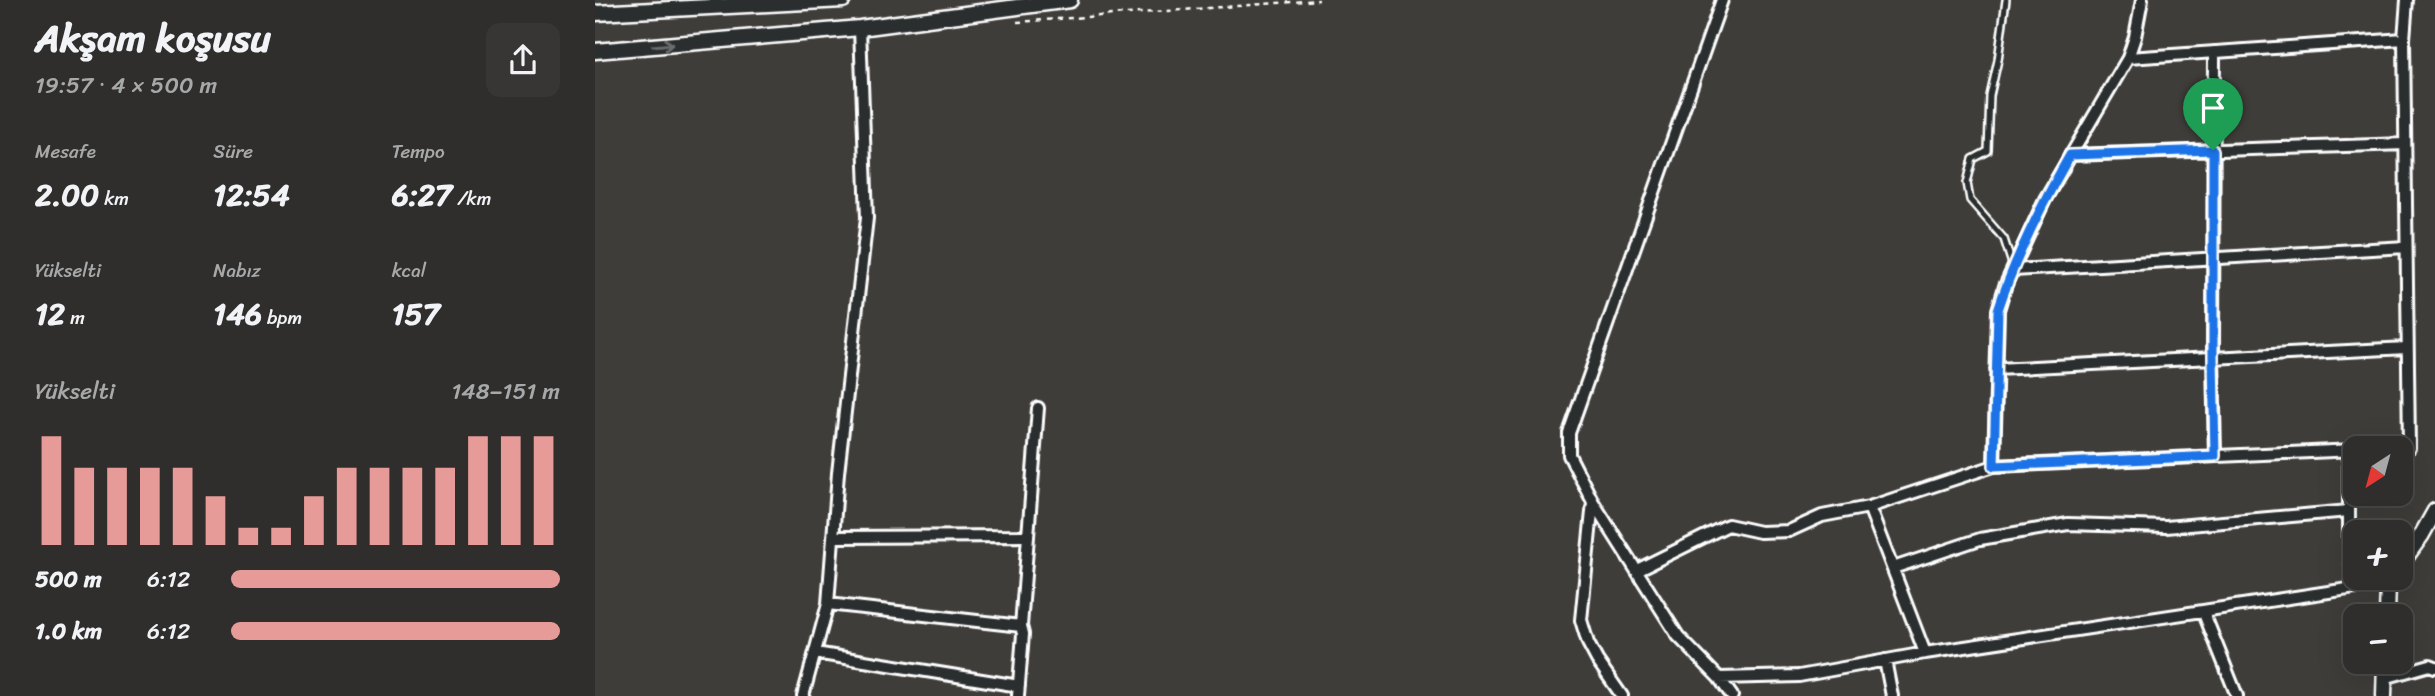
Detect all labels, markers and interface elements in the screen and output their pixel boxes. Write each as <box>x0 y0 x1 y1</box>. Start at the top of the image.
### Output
text: Akşam koşusu <box>35 5 271 72</box>
button: share <box>486 23 560 97</box>
one-way arrow <box>651 38 674 51</box>
text: 19:57 · 4 × 500 m <box>35 65 217 106</box>
pin <box>2183 78 2243 150</box>
icon: arrive <box>2194 89 2232 127</box>
text: Mesafe <box>35 135 96 168</box>
text: Süre <box>213 135 253 168</box>
text: Tempo <box>392 135 445 168</box>
text: 2.00 <box>35 168 99 222</box>
text: 12:54 <box>213 168 290 222</box>
text: 6:27 <box>392 168 452 222</box>
text: km <box>99 182 129 215</box>
text: /km <box>452 182 491 215</box>
text: Yükselti <box>35 254 101 287</box>
text: Nabız <box>213 254 261 287</box>
text: kcal <box>392 254 426 287</box>
text: 12 <box>35 287 65 341</box>
text: 146 <box>213 287 262 341</box>
text: 157 <box>392 287 440 341</box>
text: m <box>65 301 85 334</box>
text: bpm <box>262 301 302 334</box>
text: Yükselti <box>35 371 115 412</box>
text: 148–151 m <box>451 371 560 412</box>
north arrow <box>2343 436 2413 506</box>
map controls <box>2343 436 2413 674</box>
button: + <box>2343 520 2413 590</box>
text: 500 m <box>35 559 102 600</box>
text: 6:12 <box>147 559 190 600</box>
button: − <box>2343 604 2413 674</box>
text: 1.0 km <box>35 611 102 652</box>
text: 6:12 <box>147 611 190 652</box>

